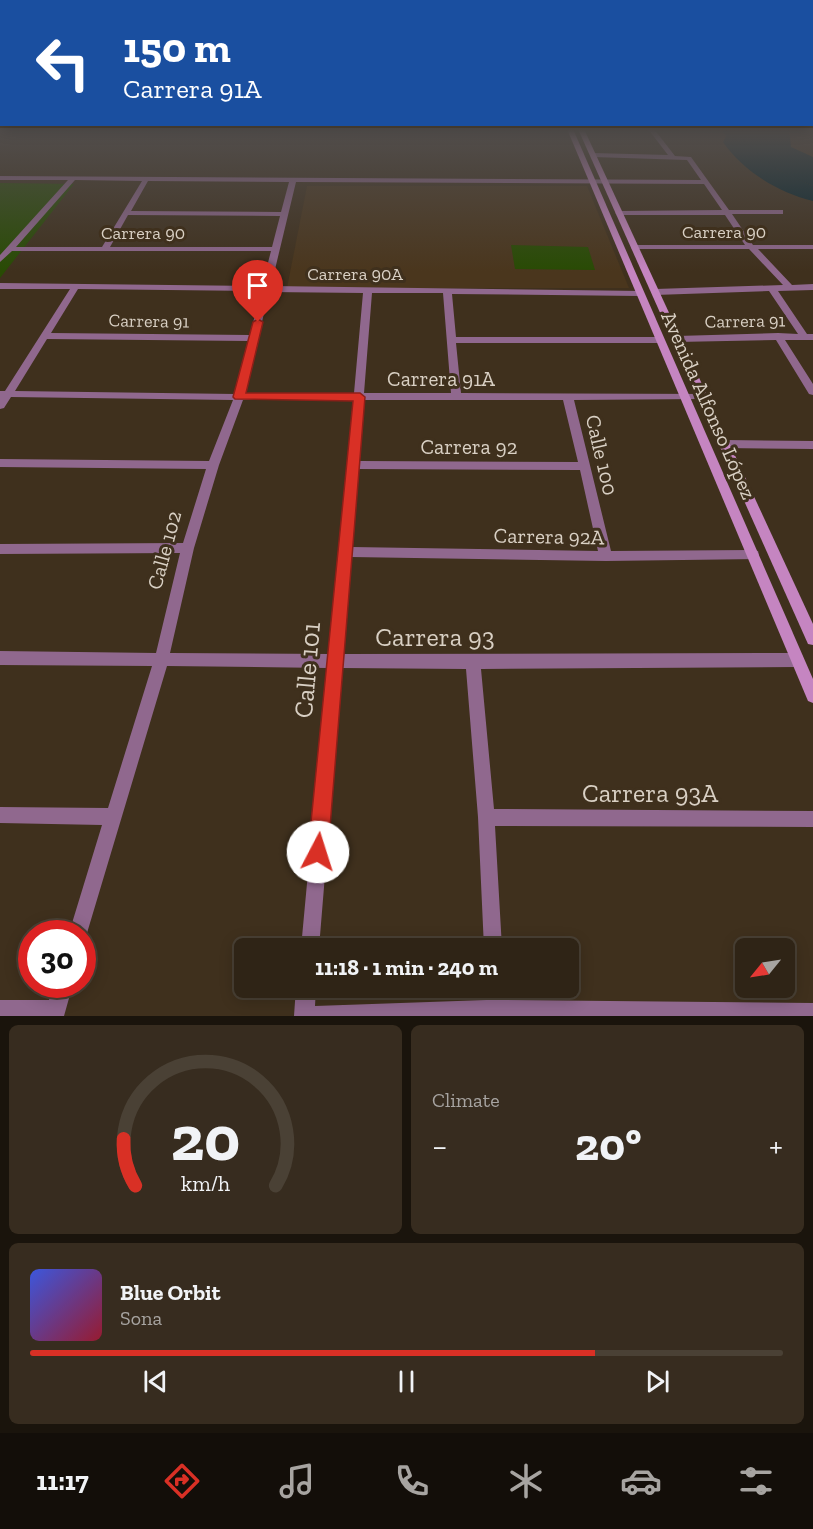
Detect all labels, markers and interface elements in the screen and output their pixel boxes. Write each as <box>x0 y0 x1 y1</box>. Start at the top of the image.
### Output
text: 150 m <box>123 22 231 73</box>
icon: left <box>24 24 102 102</box>
text: Carrera 91A <box>123 73 262 105</box>
street label: Carrera 90 <box>682 221 766 243</box>
street label: Carrera 90 <box>101 222 185 244</box>
pin <box>232 260 283 322</box>
street label: Carrera 90A <box>307 263 403 285</box>
icon: arrive <box>241 269 274 302</box>
street label: Avenida Alfonso López <box>656 307 762 503</box>
street label: Carrera 91 <box>108 309 190 333</box>
street label: Carrera 91 <box>704 309 786 333</box>
street label: Carrera 91A <box>387 366 495 391</box>
street label: Calle 100 <box>581 412 623 498</box>
street label: Carrera 92 <box>421 434 517 459</box>
street label: Calle 102 <box>142 508 186 592</box>
street label: Carrera 92A <box>494 523 605 549</box>
street label: Calle 101 <box>287 621 327 719</box>
street label: Carrera 93 <box>375 621 495 653</box>
street label: Carrera 93A <box>582 777 719 809</box>
position arrow <box>286 820 350 884</box>
speed limit sign: 30 <box>18 920 96 998</box>
north arrow <box>735 938 795 998</box>
map controls <box>735 938 795 998</box>
text: 11:18 · 1 min · 240 m <box>315 954 498 981</box>
text: Climate <box>432 1088 500 1112</box>
text: 20 <box>171 1101 240 1176</box>
text: 20° <box>575 1118 641 1172</box>
text: − <box>432 1126 447 1165</box>
text: + <box>769 1126 783 1165</box>
text: km/h <box>181 1172 230 1197</box>
text: Blue Orbit <box>120 1279 220 1306</box>
text: Sona <box>120 1306 162 1330</box>
icon: previous <box>139 1365 172 1398</box>
icon: pause <box>390 1365 423 1398</box>
icon: next <box>641 1365 674 1398</box>
icon: directions <box>161 1460 203 1502</box>
icon: music <box>276 1460 318 1502</box>
icon: phone <box>391 1460 433 1502</box>
icon: climate <box>505 1460 547 1502</box>
icon: car <box>620 1460 662 1502</box>
icon: filters <box>735 1460 777 1502</box>
text: 11:17 <box>36 1465 89 1497</box>

